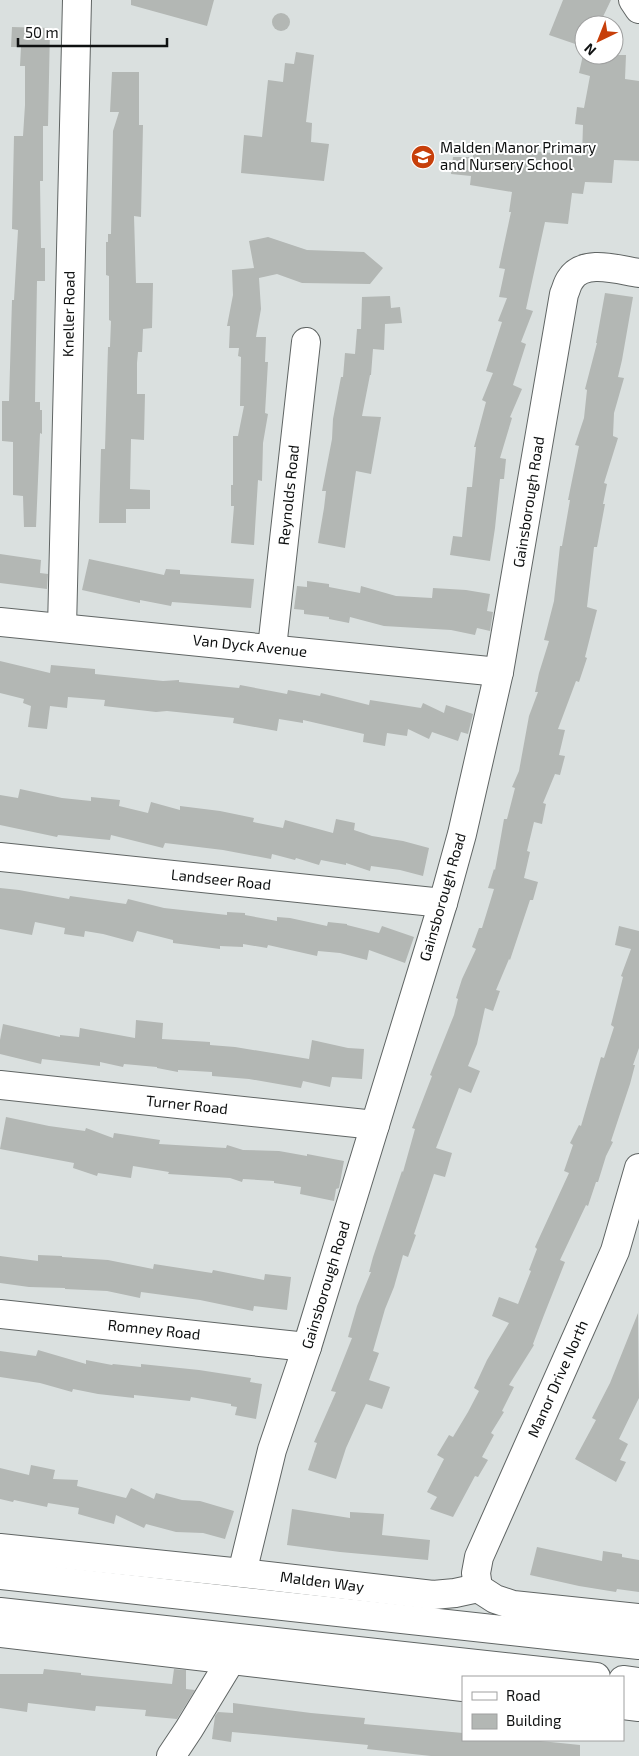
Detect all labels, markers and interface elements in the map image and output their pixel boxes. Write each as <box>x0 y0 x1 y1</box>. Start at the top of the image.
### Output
scale bar <box>18 15 166 47</box>
north arrow <box>574 15 624 65</box>
text: 50 m <box>25 23 59 41</box>
text: N <box>580 40 599 60</box>
place label: Malden Manor Primary and Nursery School <box>440 138 596 173</box>
school or university icon: Malden Manor Primary and Nursery School <box>410 144 436 170</box>
street label: Kneller Road <box>58 271 78 357</box>
street label: Gainsborough Road <box>509 435 547 569</box>
street label: Reynolds Road <box>274 444 302 546</box>
street label: Van Dyck Avenue <box>192 630 308 660</box>
street label: Gainsborough Road <box>415 830 469 963</box>
street label: Landseer Road <box>170 865 272 893</box>
street label: Turner Road <box>145 1091 229 1117</box>
street label: Gainsborough Road <box>297 1219 353 1351</box>
street label: Romney Road <box>107 1315 201 1343</box>
street label: Manor Drive North <box>523 1317 591 1440</box>
street label: Malden Way <box>279 1567 365 1595</box>
legend <box>462 1676 624 1741</box>
text: Road <box>506 1686 541 1704</box>
text: Building <box>506 1711 562 1729</box>

